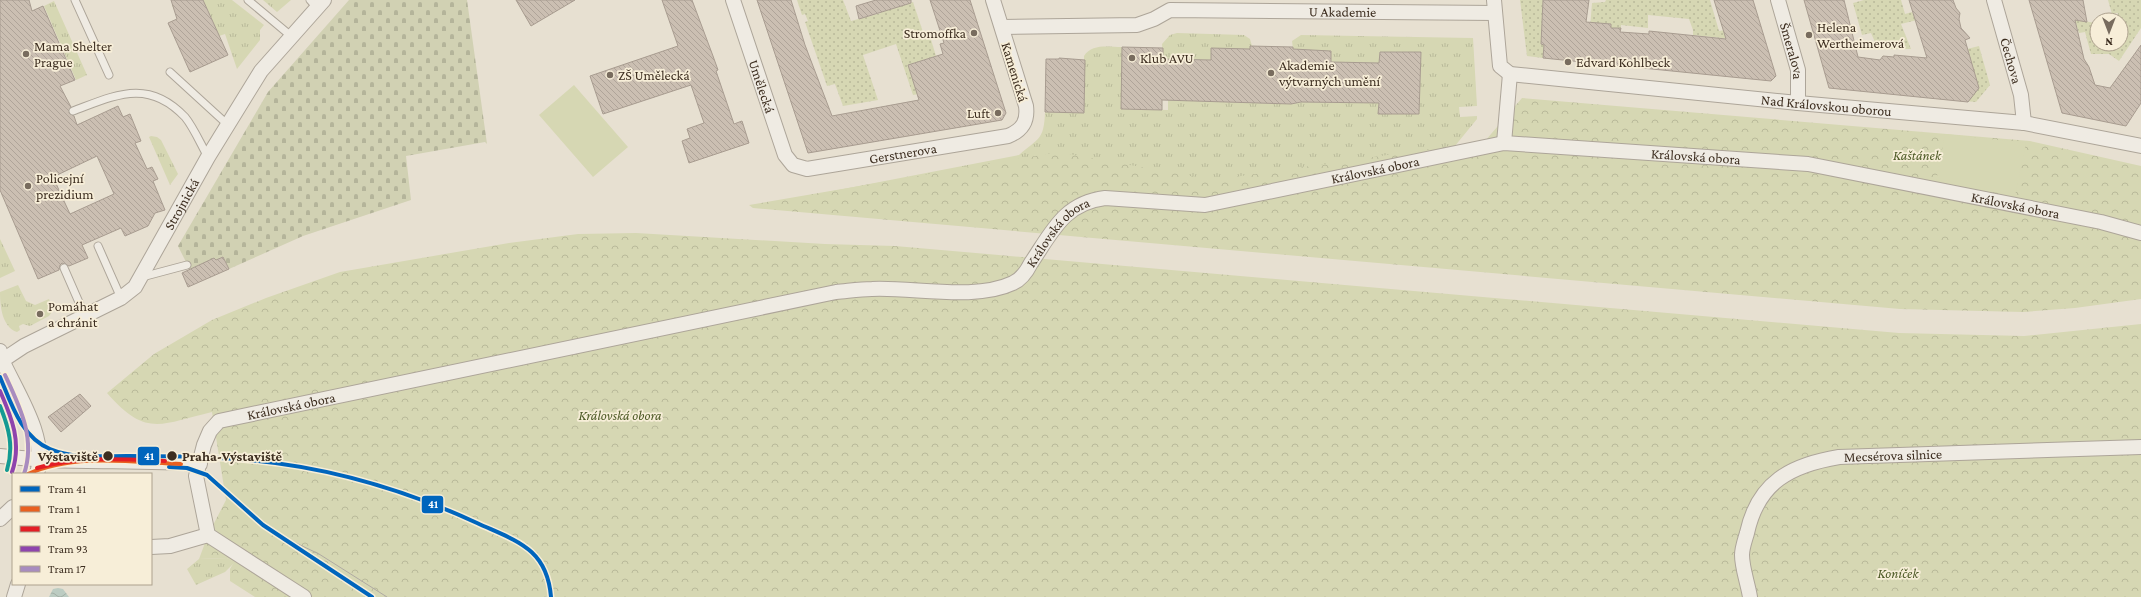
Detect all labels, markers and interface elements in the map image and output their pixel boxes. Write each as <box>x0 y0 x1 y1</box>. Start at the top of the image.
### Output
street label: U Akademie <box>1309 3 1376 20</box>
north arrow <box>2089 12 2129 52</box>
place label: Helena Wertheimerová <box>1817 19 1905 51</box>
street label: Šmeralova <box>1777 21 1807 80</box>
place label: Stromoffka <box>904 25 967 41</box>
marker: Stromoffka <box>969 28 979 38</box>
marker: Helena Wertheimerová <box>1804 30 1814 40</box>
street label: Čechova <box>1997 36 2026 86</box>
text: N <box>2105 36 2113 48</box>
place label: Mama Shelter Prague <box>34 38 112 70</box>
street label: Kamenická <box>998 40 1032 104</box>
marker: Mama Shelter Prague <box>21 49 31 59</box>
place label: Klub AVU <box>1140 50 1194 66</box>
marker: Klub AVU <box>1127 53 1137 63</box>
place label: Edvard Kohlbeck <box>1576 54 1671 70</box>
place label: Akademie výtvarných umění <box>1278 57 1380 89</box>
marker: Edvard Kohlbeck <box>1563 57 1573 67</box>
street label: Umělecká <box>746 58 778 115</box>
place label: ZŠ Umělecká <box>618 67 690 83</box>
marker: Akademie výtvarných umění <box>1266 68 1276 78</box>
marker: ZŠ Umělecká <box>605 70 615 80</box>
street label: Nad Královskou oborou <box>1760 91 1893 119</box>
place label: Luft <box>967 105 990 121</box>
marker: Luft <box>993 108 1003 118</box>
street label: Gerstnerova <box>868 140 938 167</box>
street label: Královská obora <box>1651 145 1742 167</box>
park label: Kaštánek <box>1893 147 1942 163</box>
street label: Královská obora <box>1330 153 1421 187</box>
place label: Policejní prezidium <box>36 170 93 202</box>
street label: Strojnická <box>161 175 203 233</box>
marker: Policejní prezidium <box>23 181 33 191</box>
street label: Královská obora <box>1970 189 2062 222</box>
street label: Královská obora <box>1023 194 1092 270</box>
place label: Pomáhat a chránit <box>48 298 98 330</box>
marker: Pomáhat a chránit <box>35 309 45 319</box>
street label: Královská obora <box>246 389 337 423</box>
park label: Královská obora <box>578 407 662 423</box>
line badge: 41 <box>137 446 160 466</box>
street label: Mecsérova silnice <box>1843 446 1942 465</box>
place label: Výstaviště <box>37 448 98 464</box>
place label: Praha-Výstaviště <box>182 448 283 464</box>
marker: Výstaviště <box>101 449 115 463</box>
marker: Praha-Výstaviště <box>165 449 179 463</box>
text: 41 <box>144 450 154 462</box>
legend <box>12 473 152 585</box>
text: Tram 41 <box>48 482 86 496</box>
line badge: 41 <box>421 495 444 514</box>
text: 41 <box>428 498 438 510</box>
text: Tram 1 <box>48 502 80 516</box>
text: Tram 25 <box>48 522 87 536</box>
text: Tram 93 <box>48 542 88 556</box>
text: Tram 17 <box>48 562 86 576</box>
park label: Koníček <box>1878 565 1919 581</box>

